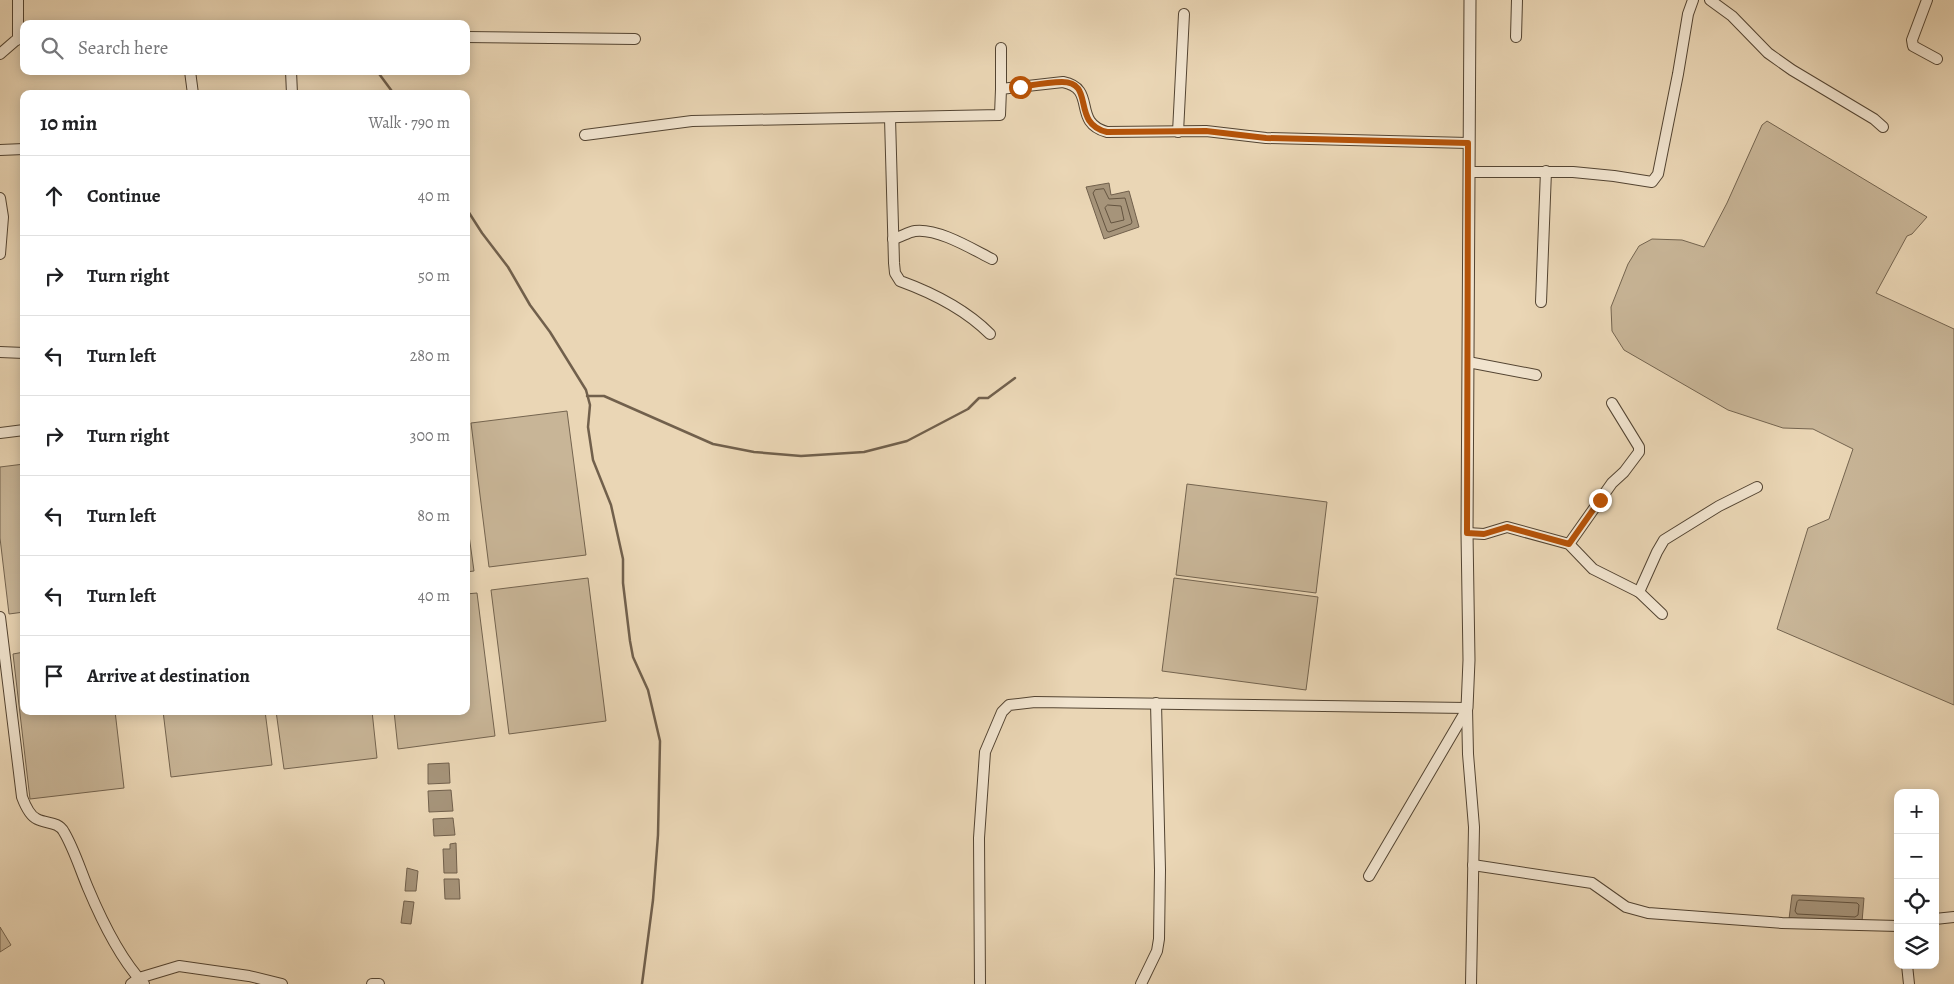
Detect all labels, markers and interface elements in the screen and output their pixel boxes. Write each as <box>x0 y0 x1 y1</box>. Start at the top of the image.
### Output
search box <box>20 20 470 75</box>
icon: search <box>38 34 66 62</box>
text: Search here <box>78 35 168 61</box>
route start <box>1009 76 1032 99</box>
text: 10 min <box>40 109 97 137</box>
text: Walk · 790 m <box>369 112 450 134</box>
icon: ahead <box>40 182 68 210</box>
text: Continue <box>87 183 161 209</box>
text: 40 m <box>418 185 450 207</box>
icon: right <box>40 262 68 290</box>
text: Turn right <box>87 263 169 289</box>
text: 50 m <box>418 265 450 287</box>
icon: left <box>40 342 68 370</box>
text: Turn left <box>87 343 156 369</box>
text: 280 m <box>410 345 450 367</box>
icon: right <box>40 422 68 450</box>
text: Turn right <box>87 423 169 449</box>
text: 300 m <box>410 425 450 447</box>
route end <box>1589 489 1612 512</box>
icon: left <box>40 502 68 530</box>
text: Turn left <box>87 503 156 529</box>
text: 80 m <box>417 505 450 527</box>
icon: left <box>40 582 68 610</box>
text: Turn left <box>87 583 156 609</box>
text: 40 m <box>418 585 450 607</box>
icon: arrive <box>40 662 68 690</box>
text: Arrive at destination <box>87 663 250 689</box>
map controls <box>1894 789 1939 969</box>
button: + <box>1894 789 1939 834</box>
button: − <box>1894 834 1939 879</box>
button: locate <box>1894 879 1939 924</box>
button: layers <box>1894 924 1939 969</box>

